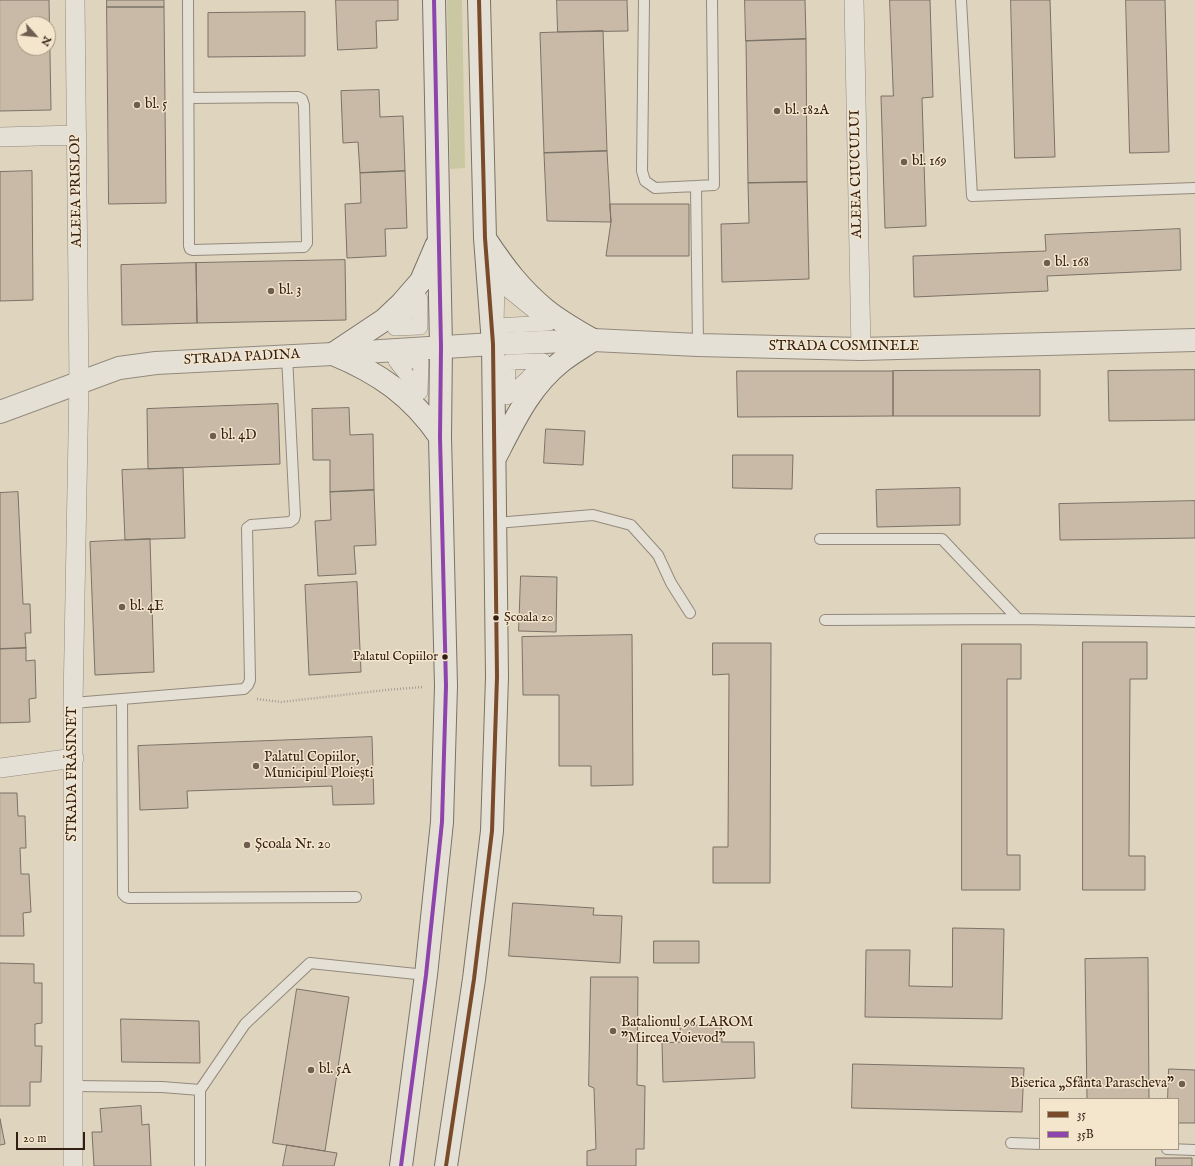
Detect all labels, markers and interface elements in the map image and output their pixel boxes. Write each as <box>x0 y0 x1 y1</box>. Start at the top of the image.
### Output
north arrow <box>16 16 56 56</box>
text: N <box>37 34 54 48</box>
place label: bl. 5 <box>145 97 167 113</box>
marker: bl. 5 <box>132 100 142 110</box>
place label: bl. 182A <box>785 103 829 119</box>
marker: bl. 182A <box>772 106 782 116</box>
street label: ALEEA CIUCULUI <box>847 110 867 238</box>
street label: ALEEA PRISLOP <box>68 135 86 247</box>
place label: bl. 169 <box>912 154 947 170</box>
marker: bl. 169 <box>899 157 909 167</box>
place label: bl. 168 <box>1055 255 1089 271</box>
marker: bl. 168 <box>1042 258 1052 268</box>
place label: bl. 3 <box>279 283 302 299</box>
marker: bl. 3 <box>266 286 276 296</box>
street label: STRADA COSMINELE <box>769 339 919 355</box>
street label: STRADA PADINA <box>183 347 301 369</box>
place label: bl. 4D <box>221 428 256 444</box>
marker: bl. 4D <box>208 431 218 441</box>
place label: bl. 4E <box>130 599 164 615</box>
marker: bl. 4E <box>117 602 127 612</box>
place label: Școala 20 <box>504 610 553 626</box>
marker: Școala 20 <box>491 613 501 623</box>
place label: Palatul Copiilor <box>353 649 438 665</box>
marker: Palatul Copiilor <box>440 652 450 662</box>
street label: STRADA FRĂSINET <box>65 706 81 842</box>
place label: Palatul Copiilor, Municipiul Ploiești <box>264 750 373 782</box>
marker: Palatul Copiilor, Municipiul Ploiești <box>251 761 261 771</box>
place label: Școala Nr. 20 <box>255 837 331 853</box>
marker: Școala Nr. 20 <box>242 840 252 850</box>
place label: Batalionul 96 LAROM "Mircea Voievod" <box>621 1015 753 1048</box>
marker: Batalionul 96 LAROM "Mircea Voievod" <box>608 1026 618 1036</box>
place label: bl. 5A <box>319 1062 351 1078</box>
marker: bl. 5A <box>306 1065 316 1075</box>
place label: Biserica „Sfânta Parascheva” <box>1010 1076 1174 1092</box>
marker: Biserica „Sfânta Parascheva” <box>1177 1079 1187 1089</box>
legend <box>1039 1098 1179 1150</box>
text: 35 <box>1077 1107 1086 1122</box>
scale bar <box>18 1124 87 1150</box>
text: 35B <box>1077 1127 1094 1142</box>
text: 20 m <box>23 1131 46 1146</box>

